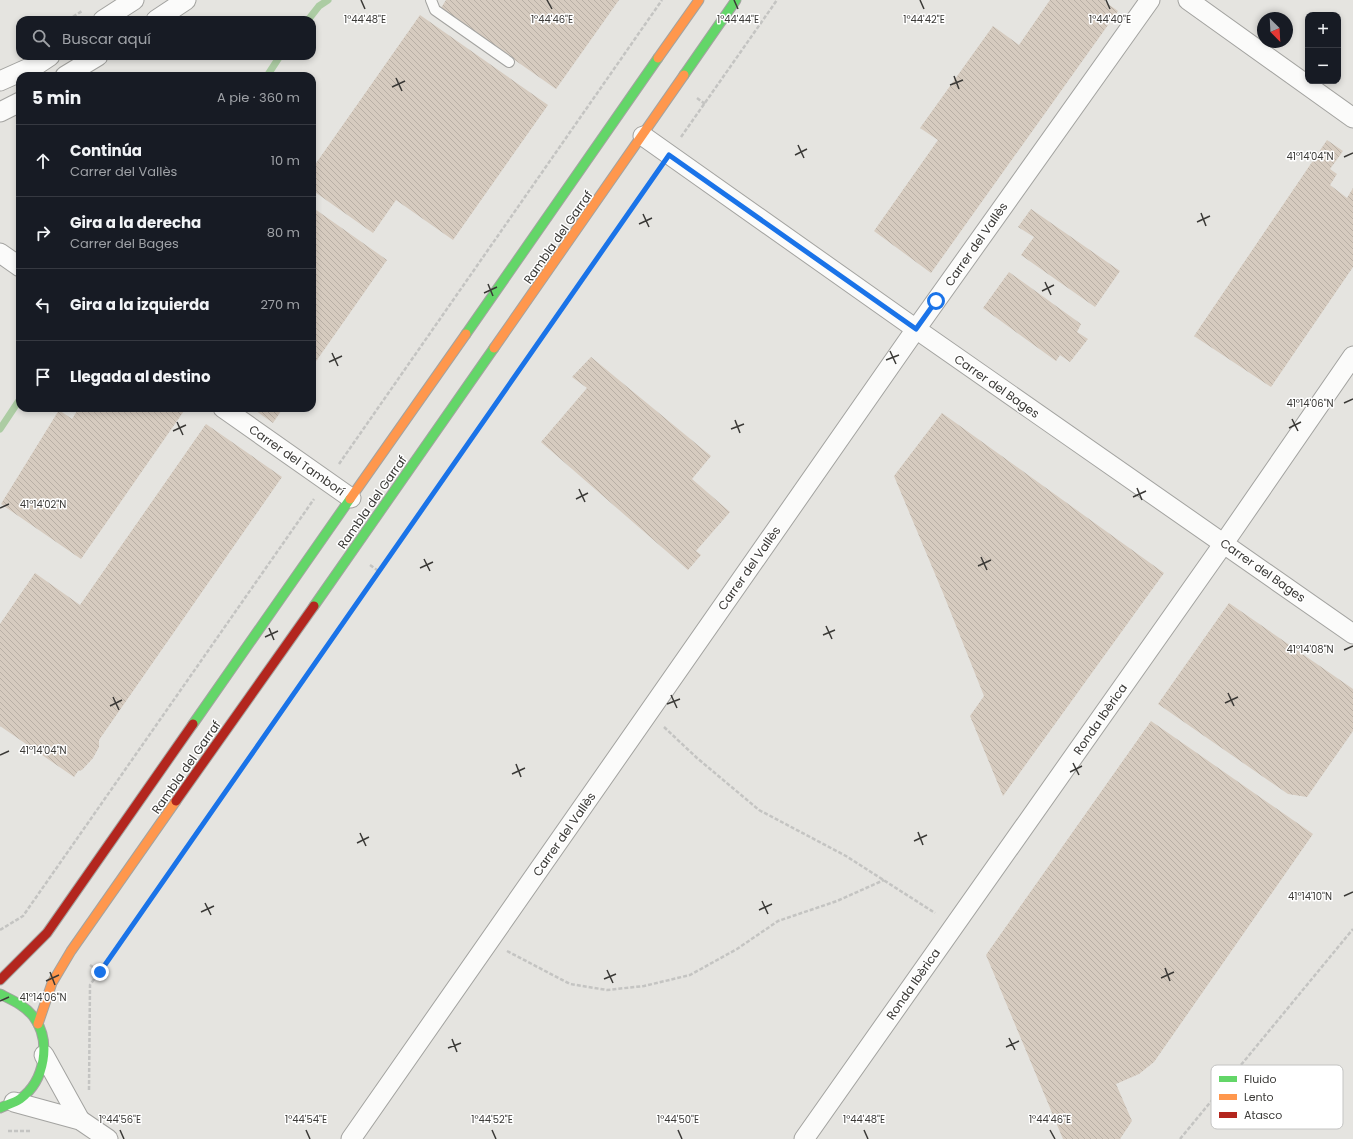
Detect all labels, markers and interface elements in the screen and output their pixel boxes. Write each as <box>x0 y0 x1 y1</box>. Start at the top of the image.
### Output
text: 1°44'48"E <box>344 12 386 27</box>
text: 1°44'46"E <box>531 12 573 27</box>
text: 1°44'44"E <box>717 12 759 27</box>
text: 1°44'42"E <box>903 12 945 27</box>
text: 1°44'40"E <box>1089 12 1131 27</box>
north arrow <box>1257 12 1293 48</box>
map controls <box>1305 12 1341 84</box>
button: + <box>1305 12 1341 48</box>
search box <box>16 16 316 60</box>
icon: search <box>30 27 52 49</box>
text: Buscar aquí <box>62 28 151 49</box>
button: − <box>1305 48 1341 84</box>
text: 5 min <box>32 86 81 110</box>
text: A pie · 360 m <box>217 88 300 107</box>
text: Continúa <box>70 140 142 161</box>
text: 41°14'04"N <box>1286 149 1334 164</box>
icon: ahead <box>32 150 54 172</box>
text: 10 m <box>271 151 300 170</box>
text: Carrer del Vallès <box>70 162 177 181</box>
street label: Rambla del Garraf <box>519 187 597 287</box>
street label: Carrer del Vallès <box>941 199 1011 289</box>
text: Gira a la derecha <box>70 212 201 233</box>
icon: right <box>32 222 54 244</box>
text: 80 m <box>267 223 300 242</box>
text: Carrer del Bages <box>70 234 179 253</box>
route start <box>927 292 945 310</box>
icon: left <box>32 294 54 316</box>
text: Gira a la izquierda <box>70 294 209 315</box>
text: 270 m <box>260 295 300 314</box>
street label: Carrer del Bages <box>951 350 1043 422</box>
icon: arrive <box>32 366 54 388</box>
text: Llegada al destino <box>70 366 211 387</box>
text: 41°14'06"N <box>1286 396 1334 411</box>
street label: Carrer del Tamborí <box>246 421 348 499</box>
street label: Rambla del Garraf <box>333 452 411 552</box>
text: 41°14'02"N <box>20 497 66 512</box>
street label: Carrer del Vallès <box>714 523 784 613</box>
street label: Carrer del Bages <box>1217 534 1309 606</box>
text: 41°14'08"N <box>1286 642 1334 657</box>
street label: Ronda Ibèrica <box>1069 680 1131 758</box>
street label: Rambla del Garraf <box>147 717 225 817</box>
text: 41°14'04"N <box>19 743 67 758</box>
street label: Carrer del Vallès <box>529 789 599 879</box>
text: 41°14'10"N <box>1288 889 1332 904</box>
street label: Ronda Ibèrica <box>882 945 944 1023</box>
route end <box>91 963 109 981</box>
text: 41°14'06"N <box>19 990 67 1005</box>
legend <box>1211 1065 1343 1129</box>
text: Fluido <box>1244 1071 1276 1087</box>
text: Lento <box>1244 1089 1274 1105</box>
text: Atasco <box>1244 1107 1282 1123</box>
text: 1°44'56"E <box>99 1112 141 1127</box>
text: 1°44'54"E <box>285 1112 327 1127</box>
text: 1°44'52"E <box>471 1112 513 1127</box>
text: 1°44'50"E <box>657 1112 699 1127</box>
text: 1°44'48"E <box>843 1112 885 1127</box>
text: 1°44'46"E <box>1029 1112 1071 1127</box>

